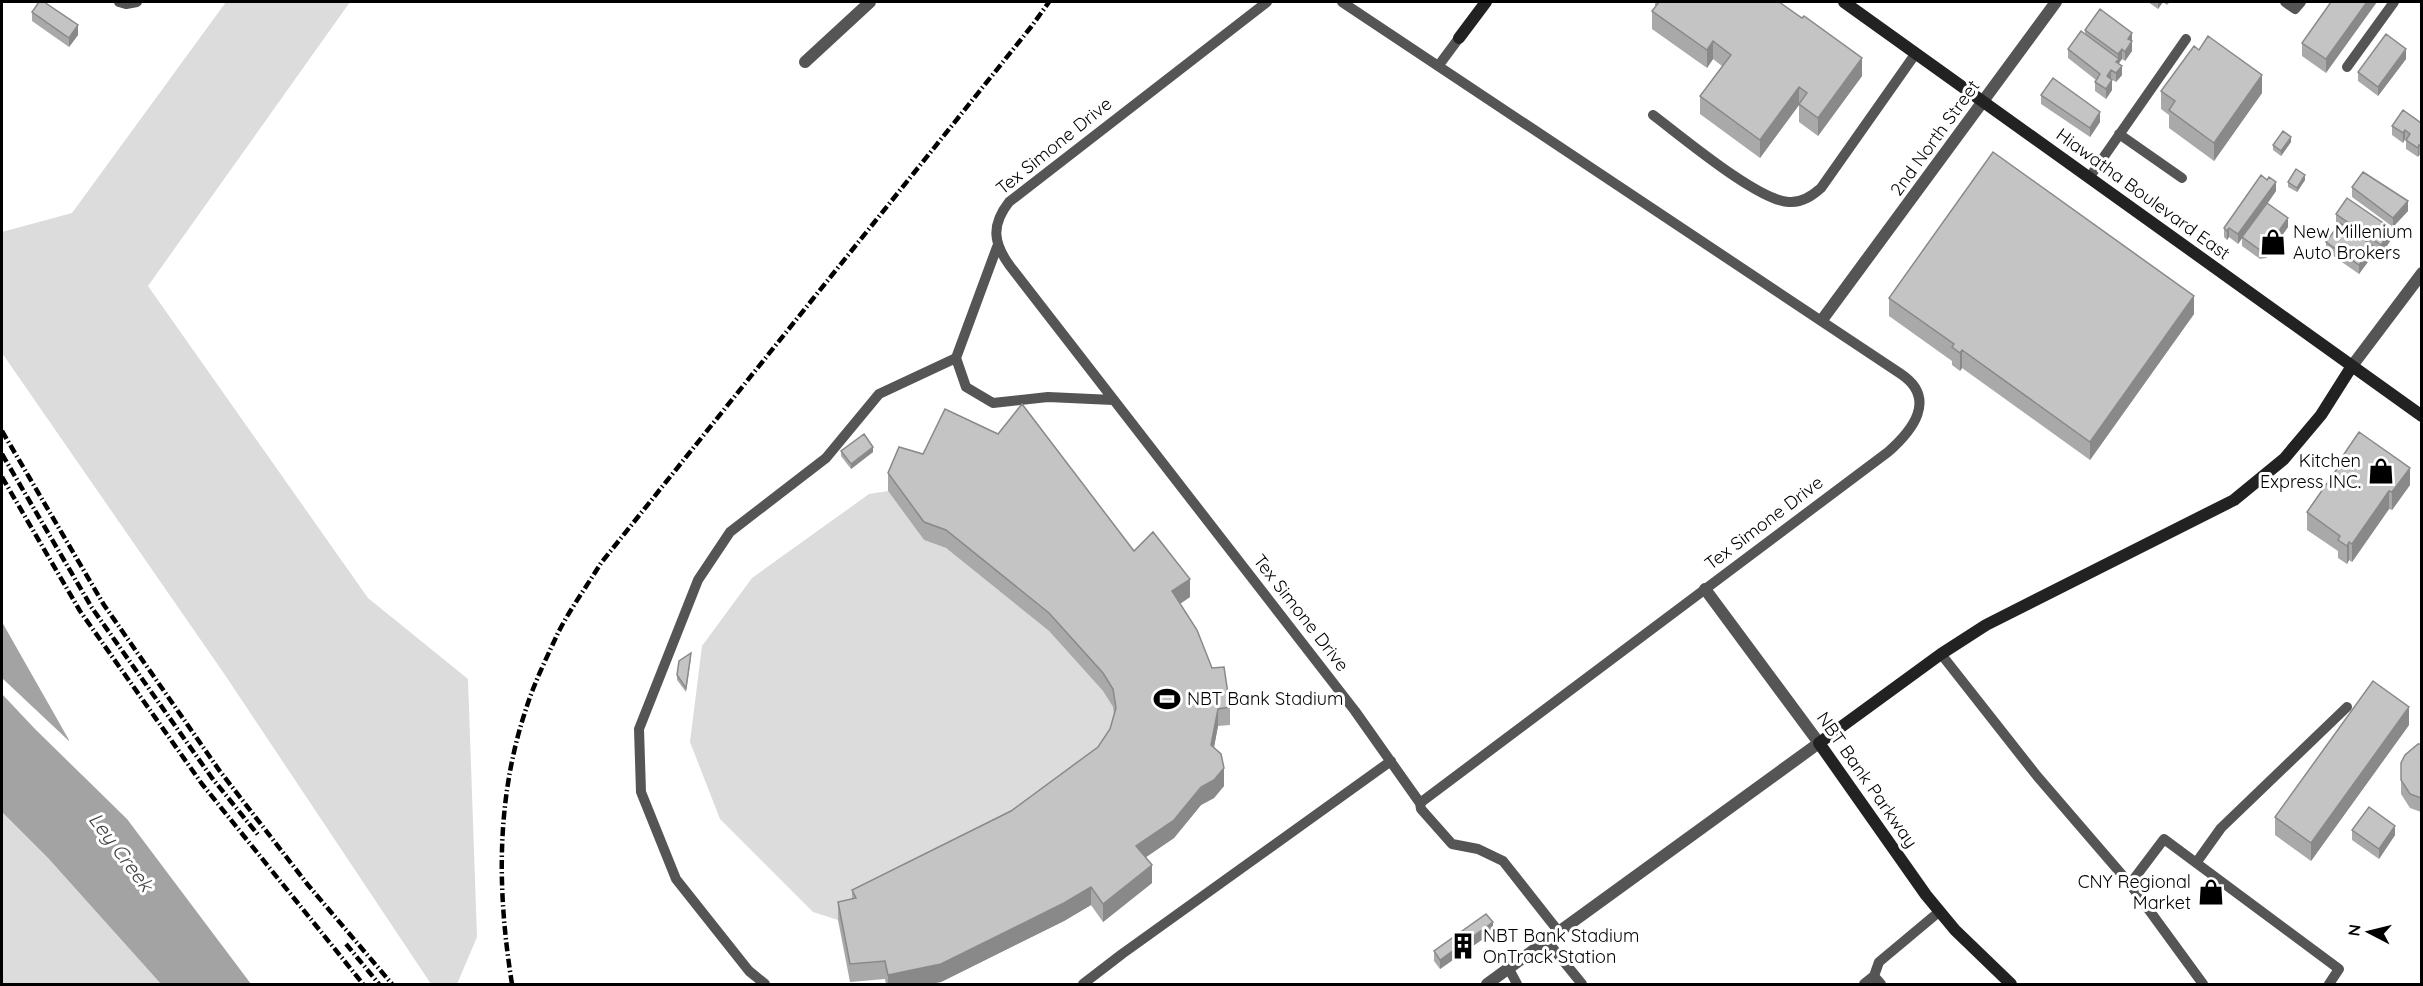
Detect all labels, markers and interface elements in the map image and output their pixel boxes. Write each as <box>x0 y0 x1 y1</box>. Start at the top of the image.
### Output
street label: 2nd North Street <box>1885 75 1984 200</box>
street label: Tex Simone Drive <box>991 92 1116 199</box>
street label: Hiawatha Boulevard East <box>2052 123 2235 264</box>
place label: New Millenium Auto Brokers <box>2293 220 2413 264</box>
shop icon: New Millenium Auto Brokers <box>2258 227 2288 257</box>
place label: Kitchen Express INC. <box>2260 449 2361 493</box>
shop icon: Kitchen Express INC. <box>2366 456 2396 486</box>
street label: Tex Simone Drive <box>1700 471 1828 575</box>
street label: Tex Simone Drive <box>1248 549 1354 676</box>
sports icon: NBT Bank Stadium <box>1152 684 1182 714</box>
place label: NBT Bank Stadium <box>1187 687 1343 710</box>
street label: NBT Bank Parkway <box>1812 707 1923 852</box>
water label: Ley Creek <box>84 807 161 898</box>
place label: CNY Regional Market <box>2078 870 2191 914</box>
shop icon: CNY Regional Market <box>2196 877 2226 907</box>
north arrow <box>2339 902 2399 962</box>
text: N <box>2343 923 2365 937</box>
place label: NBT Bank Stadium OnTrack Station <box>1483 924 1639 968</box>
building icon: NBT Bank Stadium OnTrack Station <box>1448 931 1478 961</box>

